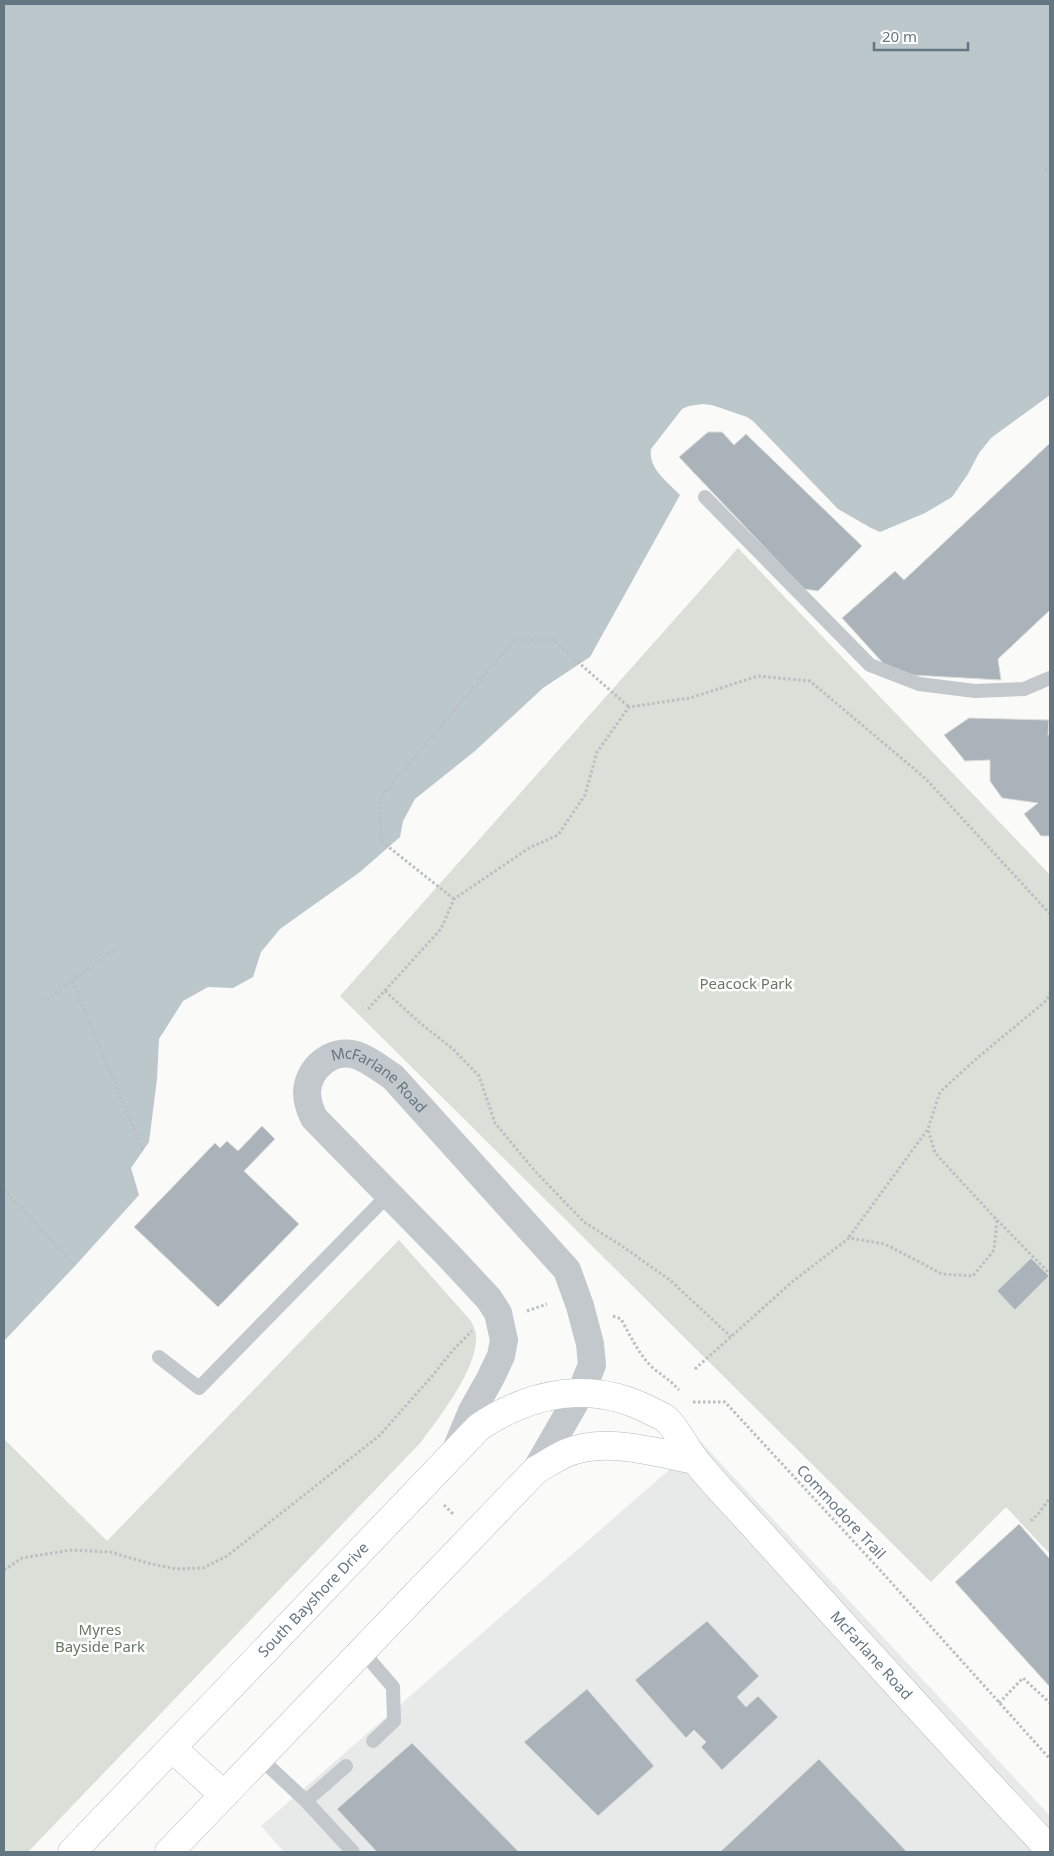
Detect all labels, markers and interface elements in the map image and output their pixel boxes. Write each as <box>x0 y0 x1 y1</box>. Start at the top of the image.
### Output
scale bar <box>874 20 968 52</box>
text: 20 m <box>882 26 917 46</box>
park label: Peacock Park <box>699 973 793 993</box>
street label: McFarlane Road <box>329 1042 431 1117</box>
street label: Commodore Trail <box>793 1460 891 1563</box>
street label: South Bayshore Drive <box>253 1537 372 1661</box>
street label: McFarlane Road <box>826 1606 917 1703</box>
park label: Myres Bayside Park <box>55 1619 145 1656</box>

